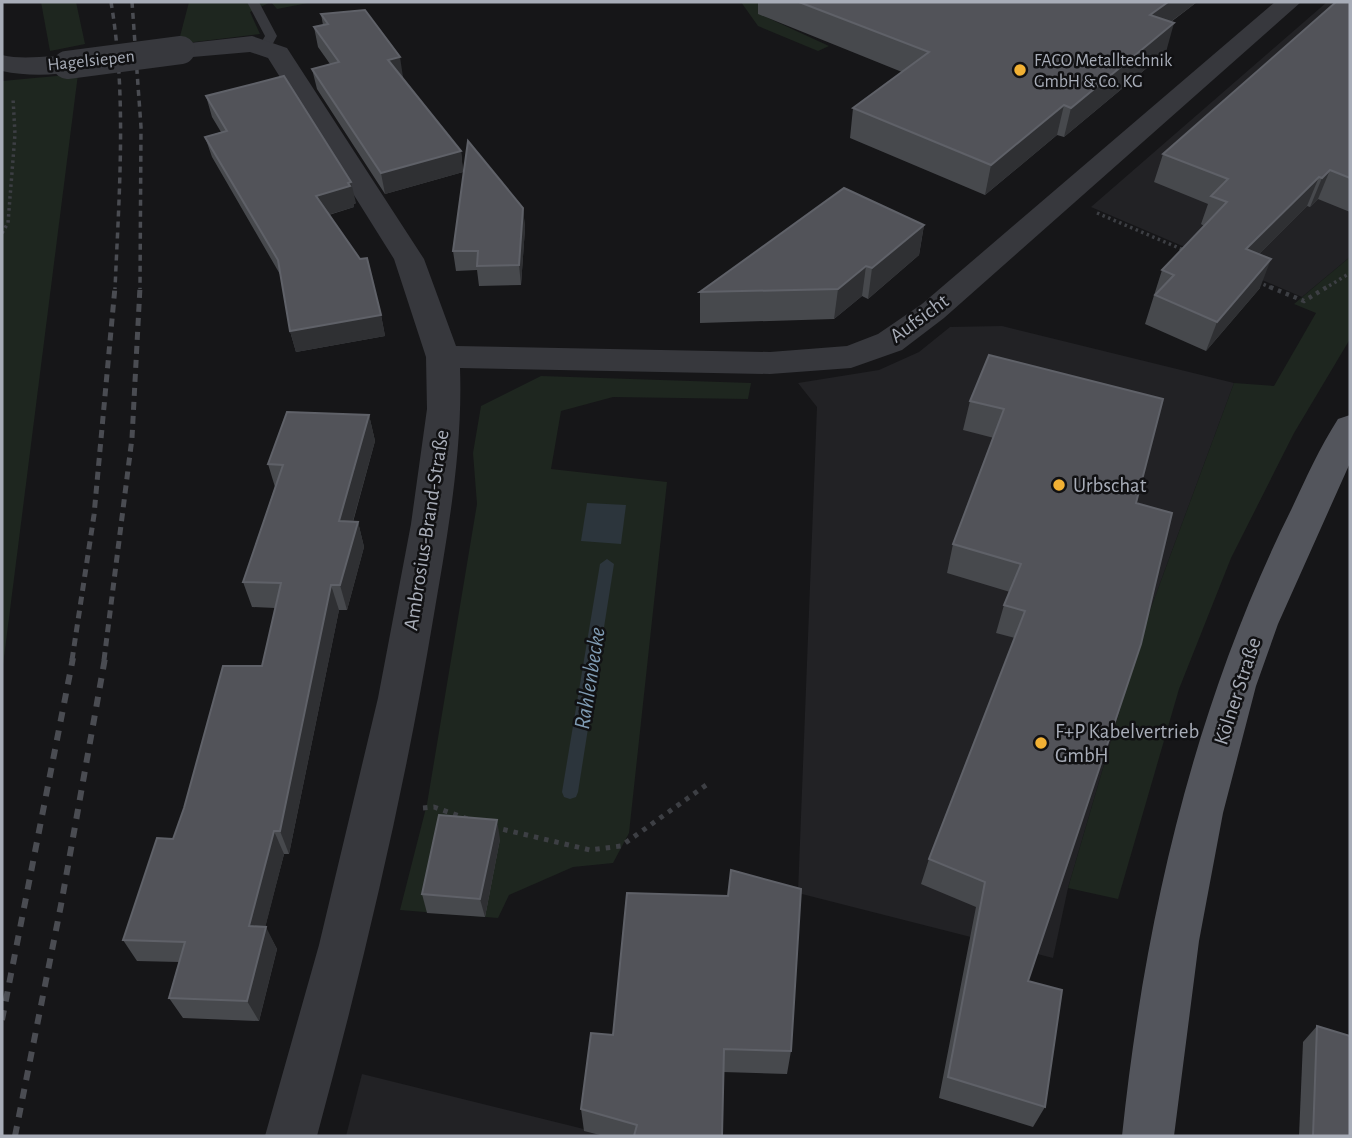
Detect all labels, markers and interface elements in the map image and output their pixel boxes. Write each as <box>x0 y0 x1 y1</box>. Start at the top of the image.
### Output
street label: Hagelsiepen <box>46 47 136 75</box>
place label: FACO Metalltechnik GmbH & Co. KG <box>1034 52 1173 91</box>
marker: FACO Metalltechnik GmbH & Co. KG <box>1012 62 1028 78</box>
street label: Aufsicht <box>886 290 953 347</box>
street label: Ambrosius-Brand-Straße <box>400 428 453 632</box>
place label: Urbschat <box>1073 475 1147 496</box>
marker: Urbschat <box>1051 477 1067 493</box>
water label: Rahlenbecke <box>571 625 610 731</box>
street label: Kölner Straße <box>1210 635 1265 747</box>
place label: F+P Kabelvertrieb GmbH <box>1055 721 1199 766</box>
marker: F+P Kabelvertrieb GmbH <box>1033 735 1049 751</box>

